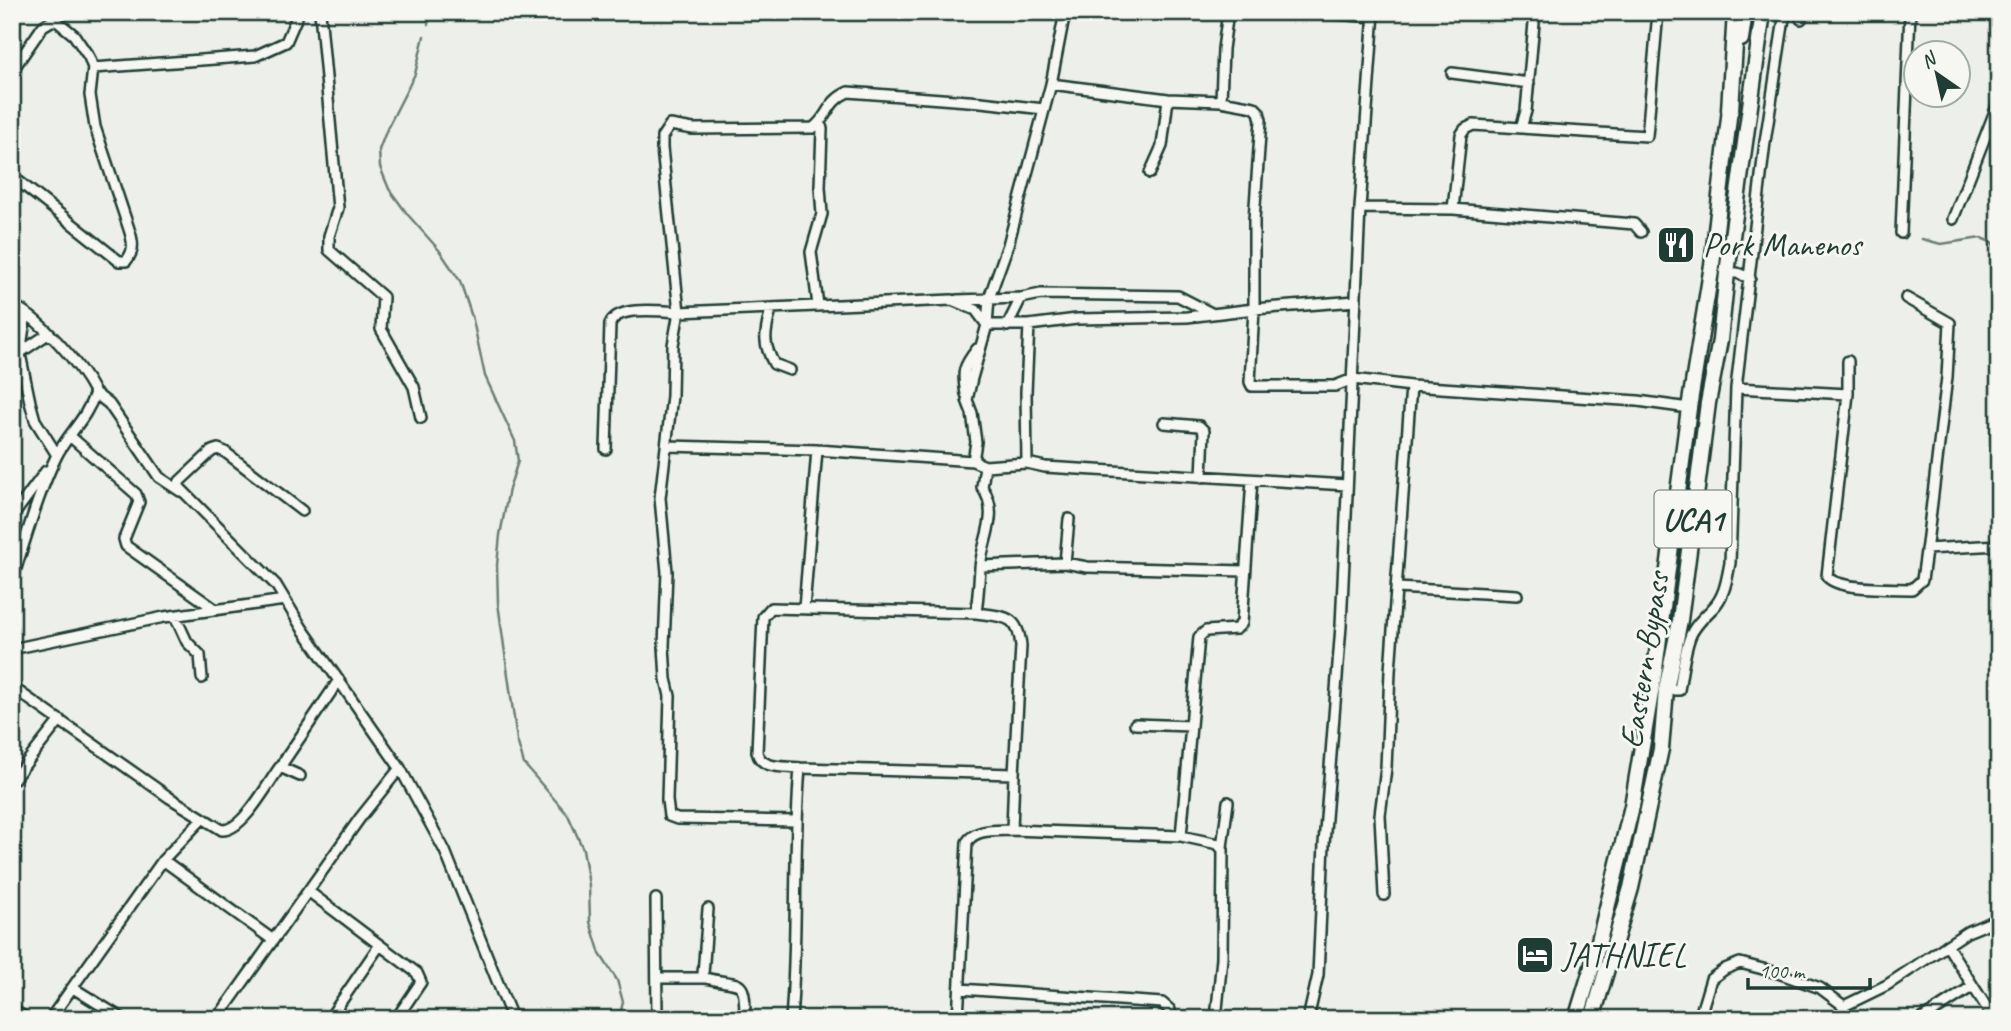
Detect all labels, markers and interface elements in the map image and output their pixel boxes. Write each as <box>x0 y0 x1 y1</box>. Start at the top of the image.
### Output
north arrow <box>1902 38 1972 108</box>
text: N <box>1916 46 1942 74</box>
restaurant icon: Pork Manenos <box>1655 224 1697 266</box>
place label: Pork Manenos <box>1703 224 1864 266</box>
road number: UCA1 <box>1654 490 1732 548</box>
street label: Eastern Bypass <box>1609 566 1679 751</box>
hotel icon: JATHNIEL <box>1514 934 1556 976</box>
place label: JATHNIEL <box>1560 934 1687 976</box>
scale bar <box>1748 947 1871 991</box>
text: 100 m <box>1759 958 1806 984</box>

